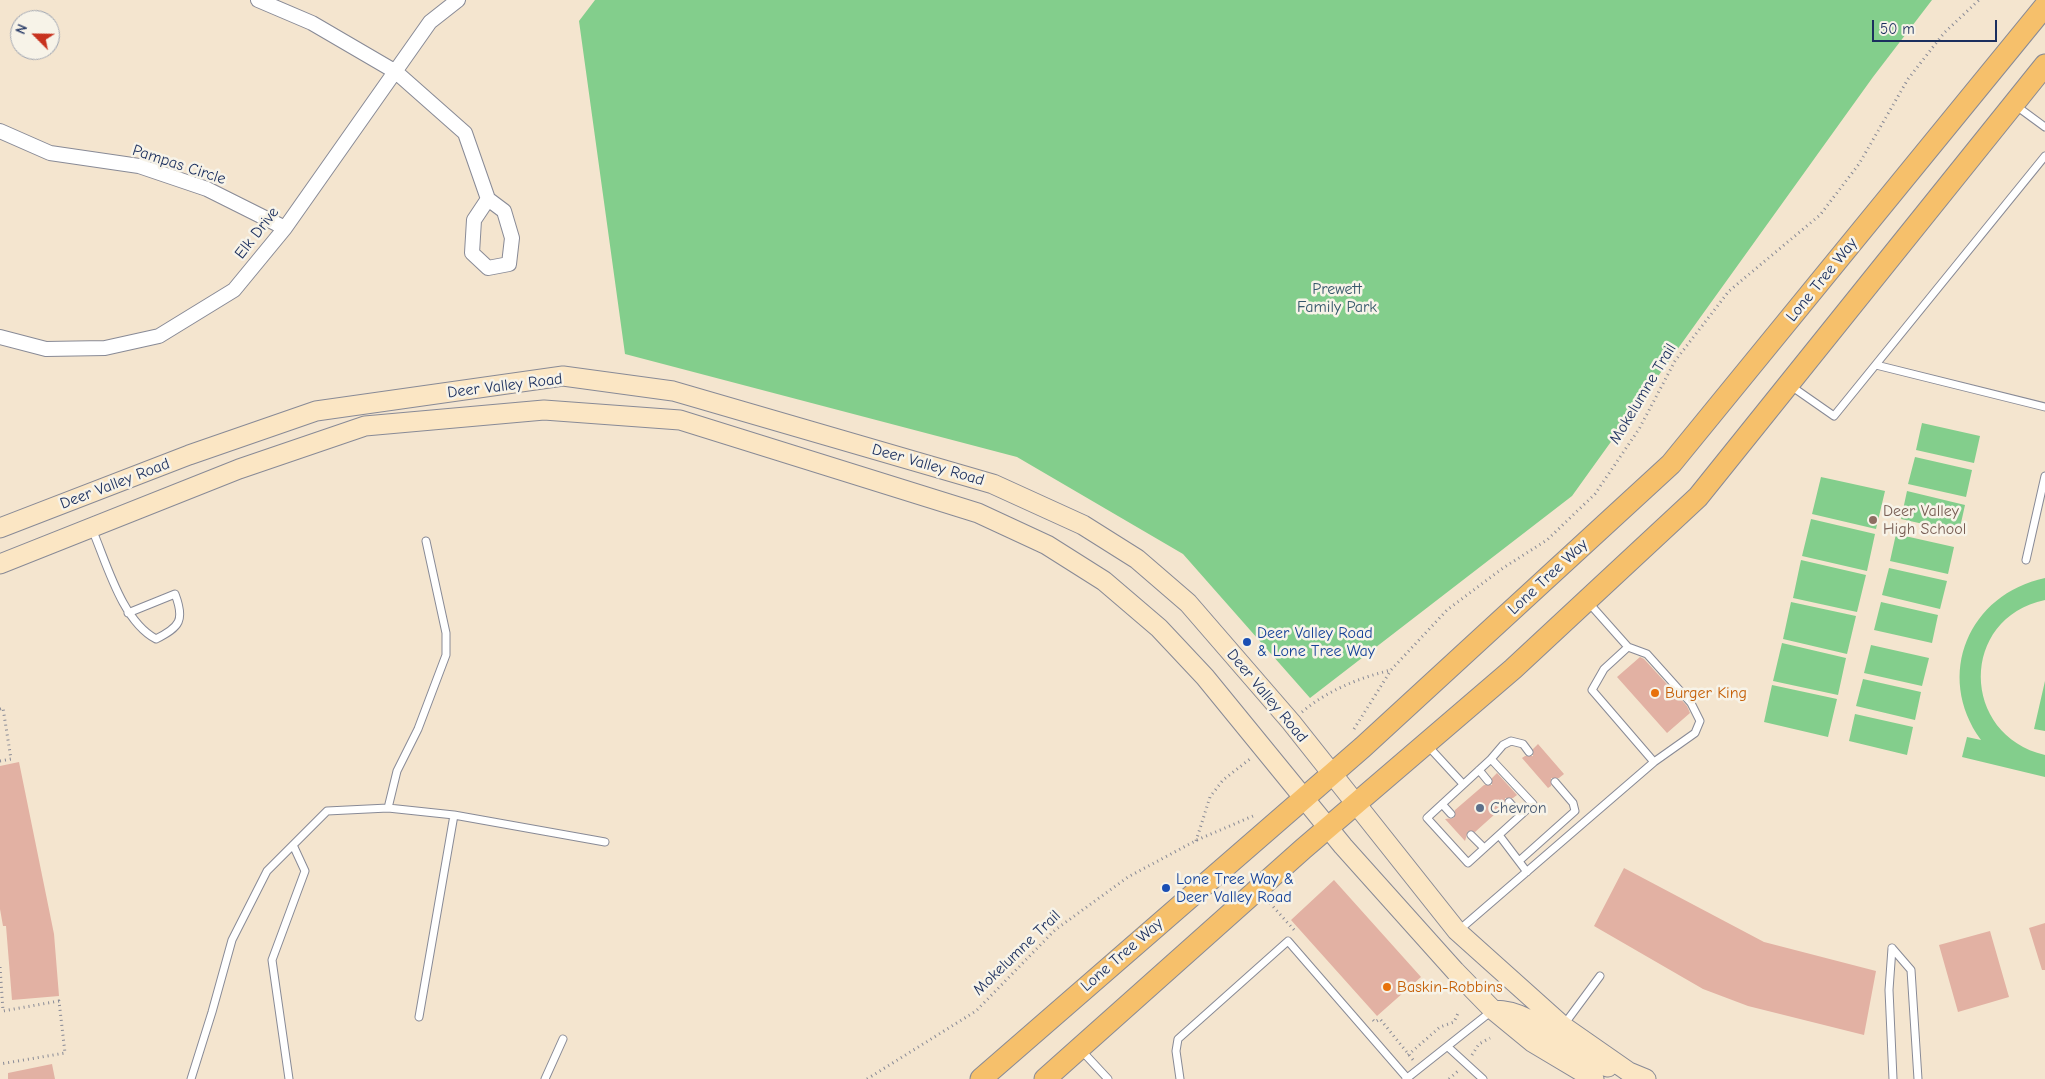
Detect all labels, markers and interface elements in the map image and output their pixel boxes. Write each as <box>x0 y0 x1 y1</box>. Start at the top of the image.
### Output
north arrow <box>10 10 60 60</box>
scale bar <box>1875 10 2000 42</box>
text: 50 m <box>1880 20 1915 38</box>
text: N <box>12 22 31 37</box>
street label: Pampas Circle <box>130 141 228 189</box>
street label: Elk Drive <box>231 203 283 263</box>
street label: Lone Tree Way <box>1782 234 1862 326</box>
park label: Prewett Family Park <box>1297 279 1377 317</box>
street label: Mokelumne Trail <box>1605 340 1681 448</box>
street label: Deer Valley Road <box>446 369 564 403</box>
street label: Deer Valley Road <box>870 440 986 490</box>
street label: Deer Valley Road <box>58 454 172 514</box>
place label: Deer Valley High School <box>1883 501 1966 539</box>
marker: Deer Valley High School <box>1867 514 1879 526</box>
street label: Lone Tree Way <box>1504 535 1592 619</box>
place label: Deer Valley Road & Lone Tree Way <box>1257 623 1375 661</box>
marker: Deer Valley Road & Lone Tree Way <box>1241 636 1253 648</box>
street label: Deer Valley Road <box>1222 645 1312 747</box>
place label: Burger King <box>1665 683 1747 703</box>
marker: Burger King <box>1649 687 1661 699</box>
place label: Chevron <box>1490 798 1546 818</box>
marker: Chevron <box>1474 802 1486 814</box>
place label: Lone Tree Way & Deer Valley Road <box>1176 869 1294 907</box>
marker: Lone Tree Way & Deer Valley Road <box>1160 882 1172 894</box>
street label: Mokelumne Trail <box>969 906 1065 1000</box>
street label: Lone Tree Way <box>1077 914 1167 996</box>
place label: Baskin-Robbins <box>1397 977 1503 997</box>
marker: Baskin-Robbins <box>1381 981 1393 993</box>

